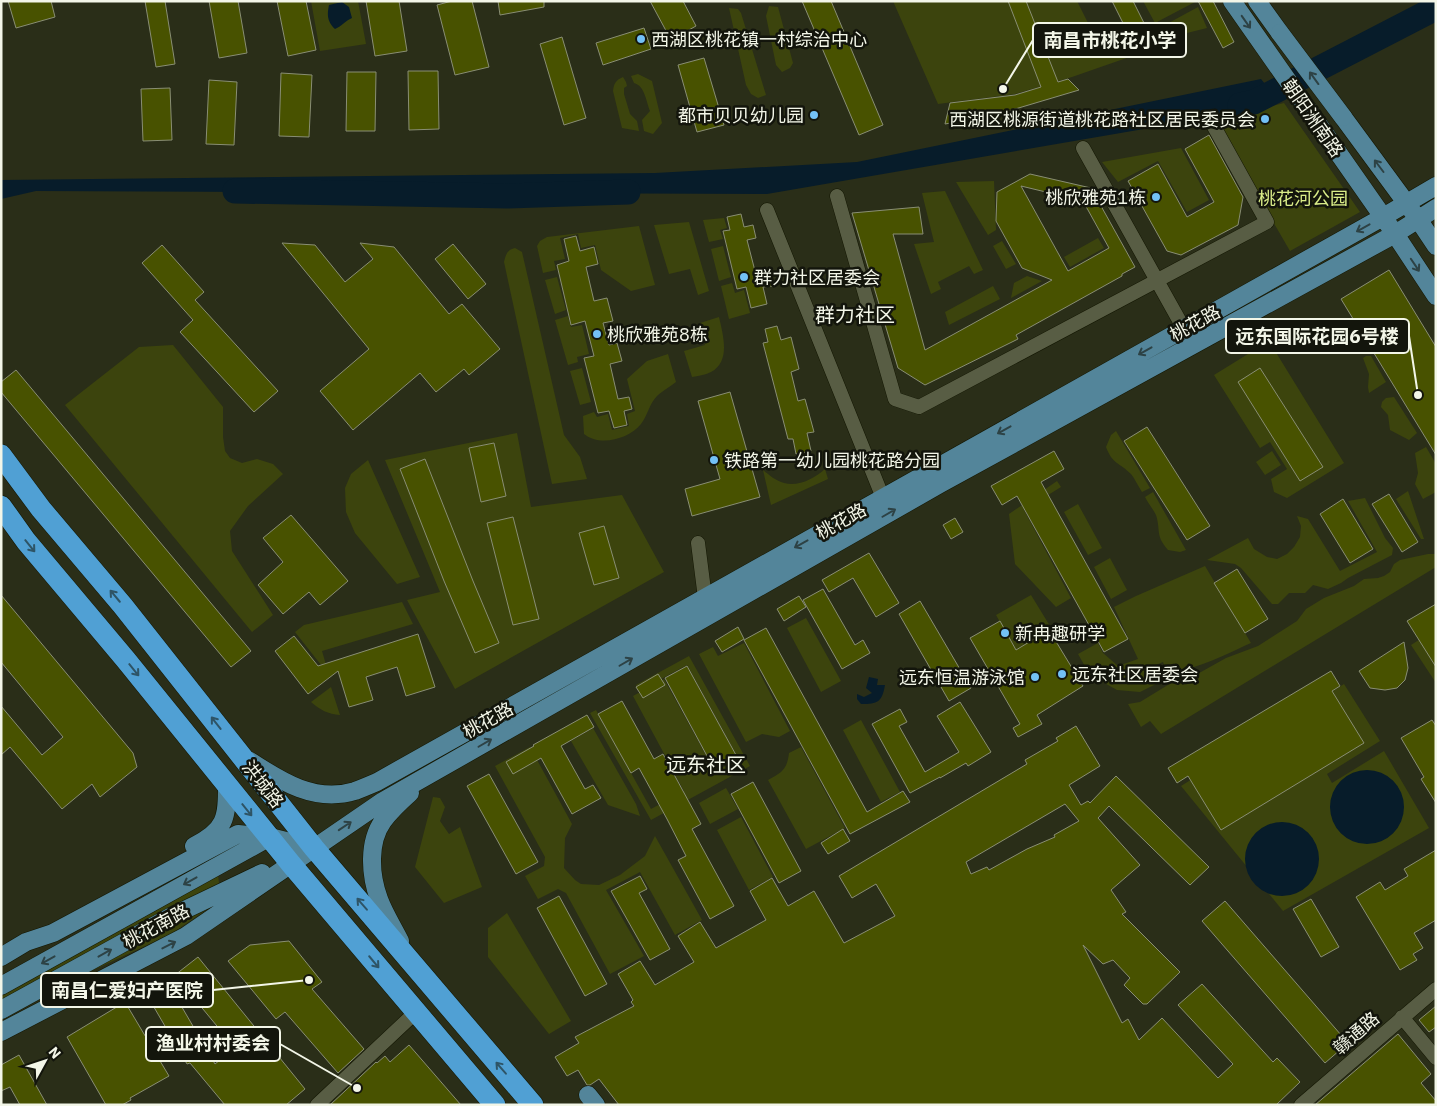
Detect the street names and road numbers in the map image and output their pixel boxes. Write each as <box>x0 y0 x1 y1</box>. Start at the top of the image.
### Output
street label: 朝阳洲南路 <box>1278 75 1348 161</box>
street label: 桃花路 <box>1166 300 1224 346</box>
street label: 桃花路 <box>812 498 870 544</box>
street label: 桃花路 <box>459 697 517 743</box>
street label: 洪城路 <box>237 756 289 812</box>
street label: 桃花南路 <box>119 899 193 953</box>
street label: 赣通路 <box>1328 1007 1384 1059</box>

